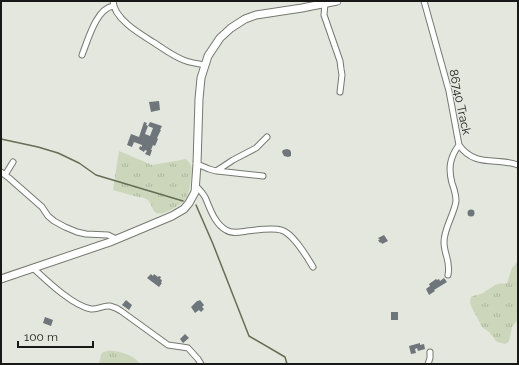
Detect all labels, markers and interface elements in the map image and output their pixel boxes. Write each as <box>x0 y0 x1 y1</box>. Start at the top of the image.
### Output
street label: 86740 Track <box>446 68 474 137</box>
scale bar <box>18 323 93 349</box>
text: 100 m <box>24 330 58 344</box>

